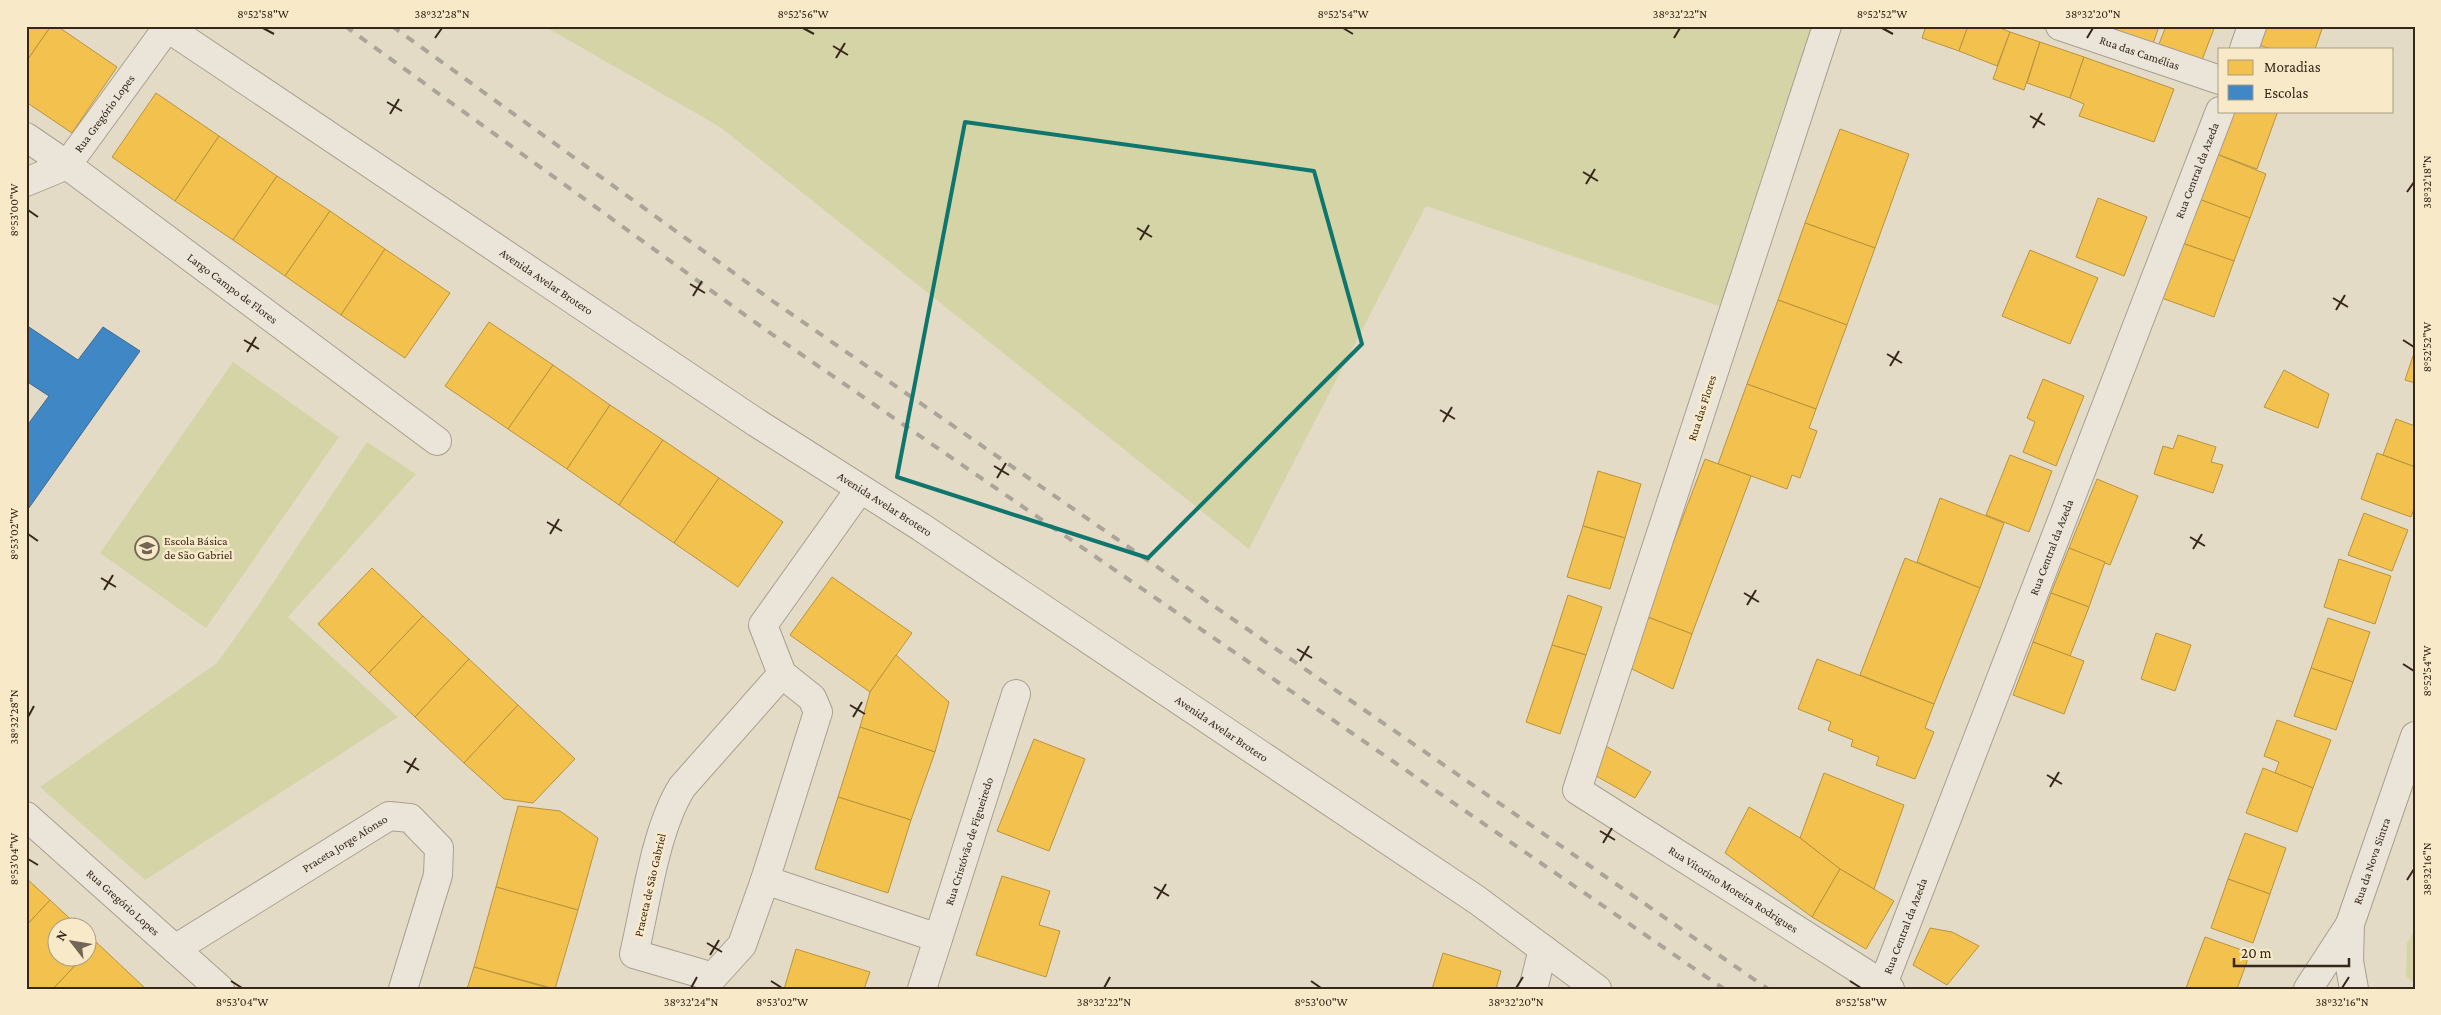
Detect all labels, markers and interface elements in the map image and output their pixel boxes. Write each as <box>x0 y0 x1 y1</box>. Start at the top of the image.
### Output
text: 8°52'58"W <box>237 7 289 21</box>
text: 38°32'28"N <box>414 7 470 21</box>
text: 8°52'56"W <box>777 7 829 21</box>
text: 8°52'54"W <box>1317 7 1369 21</box>
text: 38°32'22"N <box>1653 7 1707 21</box>
text: 8°52'52"W <box>1857 7 1907 21</box>
text: 38°32'20"N <box>2065 7 2121 21</box>
street label: Rua das Camélias <box>2098 33 2182 73</box>
legend <box>2218 48 2394 112</box>
text: Moradias <box>2264 59 2321 75</box>
street label: Rua Gregório Lopes <box>71 72 138 155</box>
text: Escolas <box>2264 85 2309 101</box>
street label: Rua Central da Azeda <box>2172 120 2222 220</box>
text: 38°32'18"N <box>2420 155 2434 209</box>
text: 8°53'00"W <box>7 183 21 237</box>
street label: Avenida Avelar Brotero <box>497 245 596 318</box>
street label: Largo Campo de Flores <box>184 250 281 327</box>
text: 8°52'52"W <box>2420 322 2434 372</box>
street label: Rua das Flores <box>1685 373 1719 443</box>
street label: Avenida Avelar Brotero <box>835 469 935 539</box>
street label: Rua Central da Azeda <box>2027 497 2077 597</box>
text: 8°53'02"W <box>7 508 21 560</box>
place label: Escola Básica de São Gabriel <box>164 534 232 562</box>
school or university icon: Escola Básica de São Gabriel <box>134 535 160 561</box>
text: 8°52'54"W <box>2420 645 2434 697</box>
text: 38°32'28"N <box>7 689 21 745</box>
street label: Avenida Avelar Brotero <box>1172 692 1271 765</box>
street label: Rua Cristóvão de Figueiredo <box>942 775 996 907</box>
street label: Praceta Jorge Afonso <box>300 812 390 875</box>
street label: Rua da Nova Sintra <box>2350 816 2393 906</box>
street label: Praceta de São Gabriel <box>631 832 669 938</box>
text: 8°53'04"W <box>7 833 21 885</box>
text: 38°32'16"N <box>2420 842 2434 896</box>
street label: Rua Vitorino Moreira Rodrigues <box>1666 843 1801 936</box>
street label: Rua Gregório Lopes <box>84 866 163 939</box>
street label: Rua Central da Azeda <box>1880 876 1930 976</box>
north arrow <box>48 918 98 968</box>
text: N <box>52 927 70 944</box>
scale bar <box>2234 935 2348 967</box>
text: 20 m <box>2241 945 2272 961</box>
text: 8°53'04"W <box>216 995 268 1009</box>
text: 38°32'24"N <box>664 995 718 1009</box>
text: 8°53'02"W <box>756 995 808 1009</box>
text: 38°32'22"N <box>1077 995 1131 1009</box>
text: 8°53'00"W <box>1294 995 1348 1009</box>
text: 38°32'20"N <box>1488 995 1544 1009</box>
text: 8°52'58"W <box>1835 995 1887 1009</box>
text: 38°32'16"N <box>2315 995 2369 1009</box>

